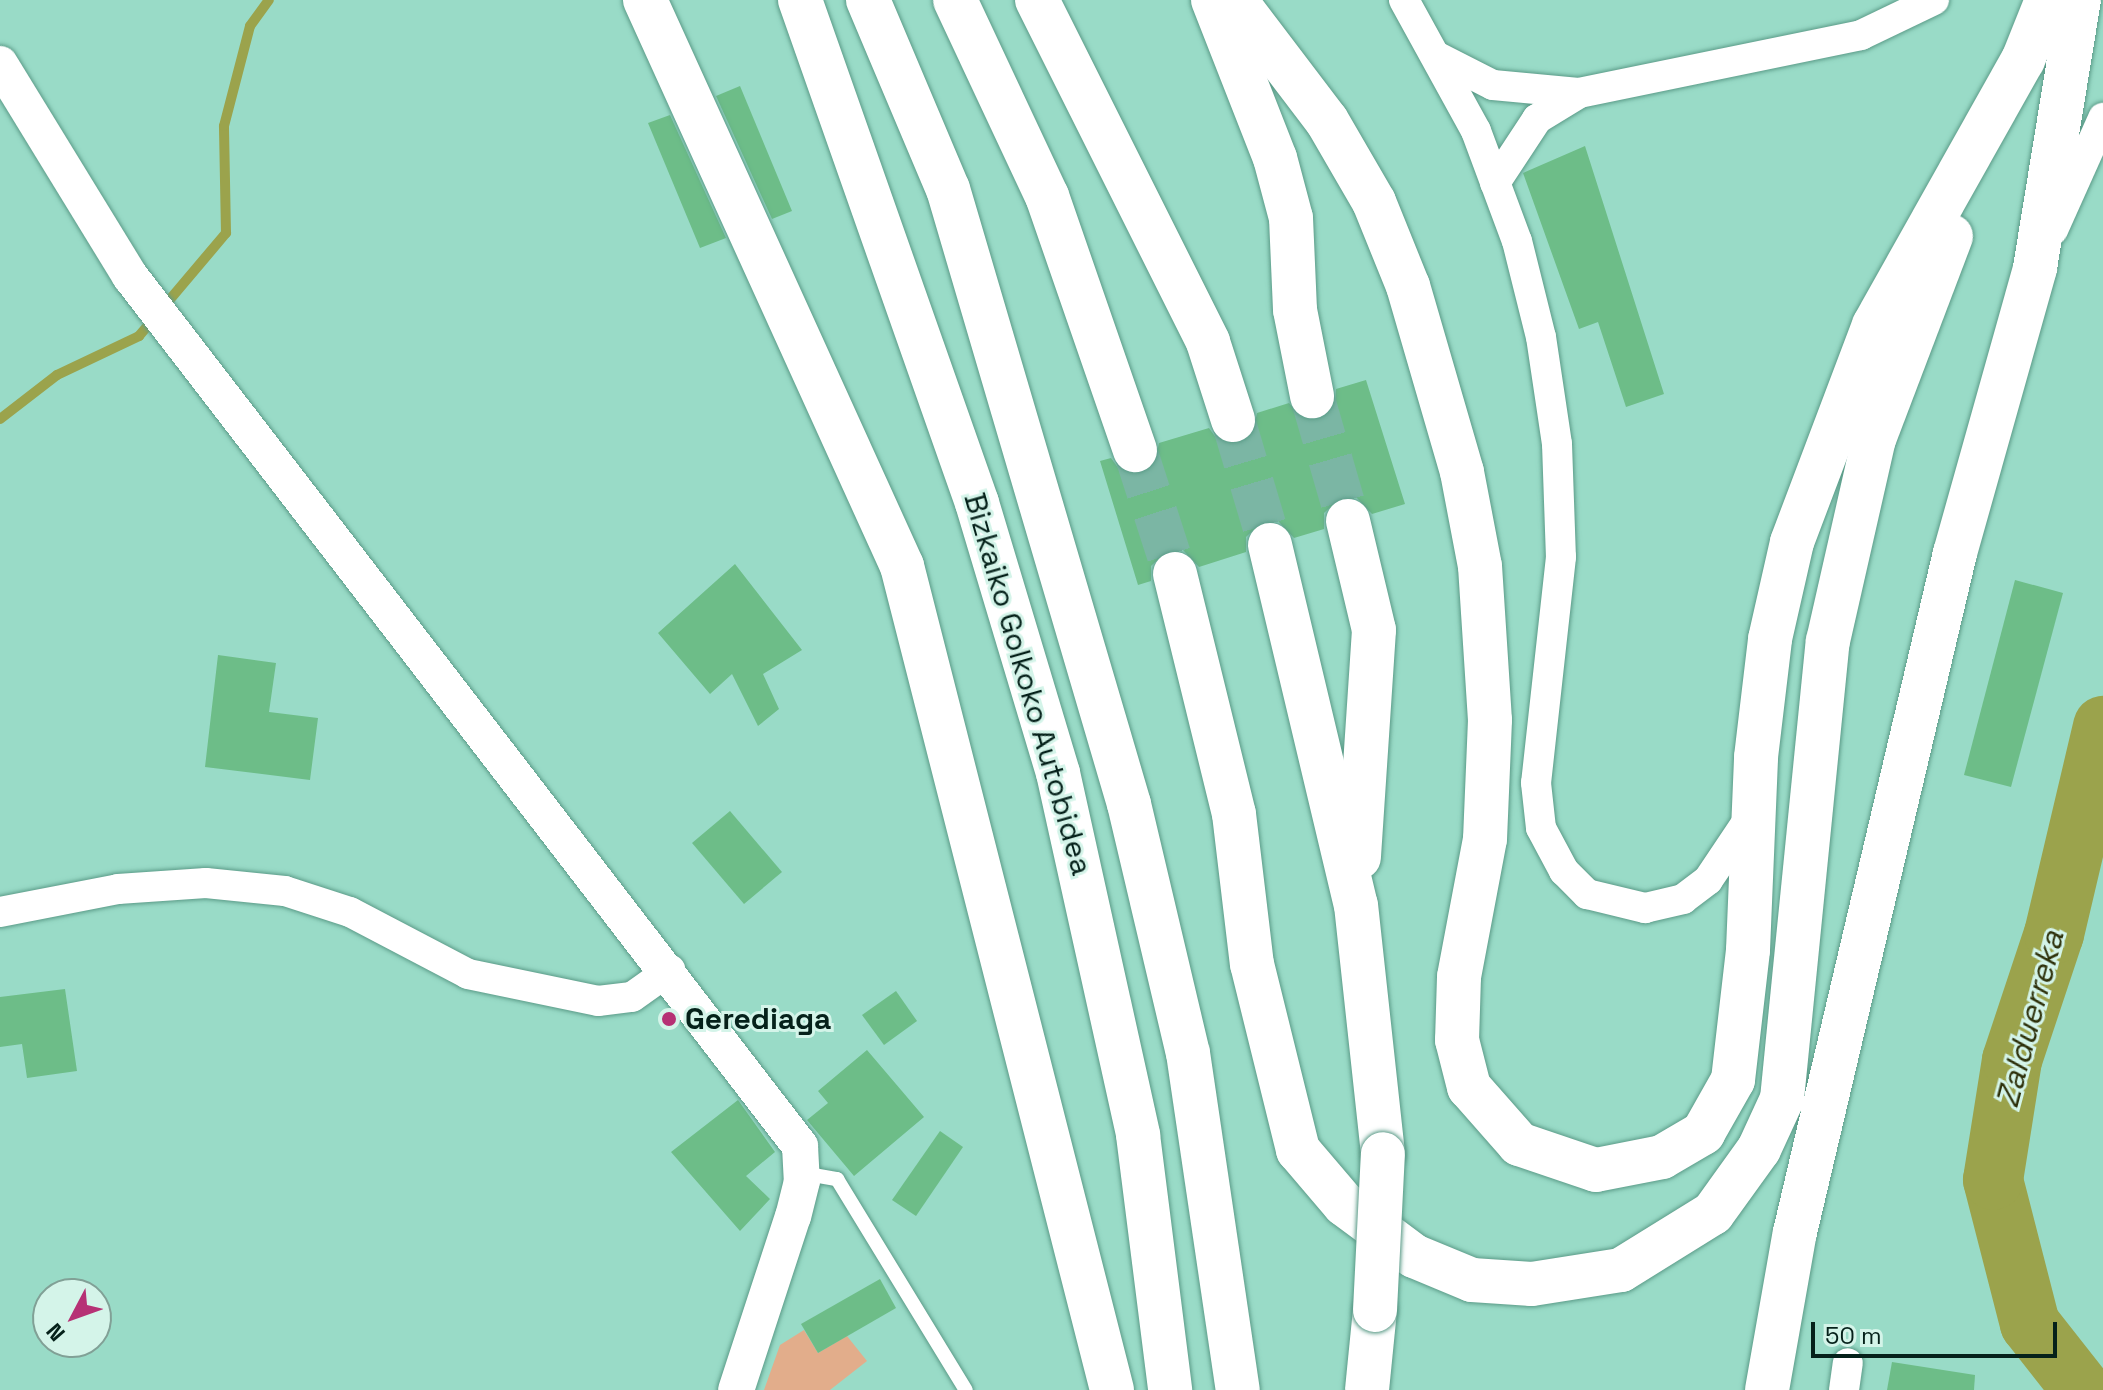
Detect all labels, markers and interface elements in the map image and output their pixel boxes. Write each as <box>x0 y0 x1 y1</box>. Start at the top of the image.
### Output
street label: Bizkaiko Golkoko Autobidea <box>956 489 1100 879</box>
water label: Zalduerreka <box>1988 926 2072 1112</box>
place label: Gerediaga <box>685 1001 831 1037</box>
marker: Gerediaga <box>660 1010 678 1028</box>
north arrow <box>32 1278 112 1358</box>
scale bar <box>1815 1306 2061 1356</box>
text: N <box>40 1318 71 1347</box>
text: 50 m <box>1825 1320 1882 1351</box>

